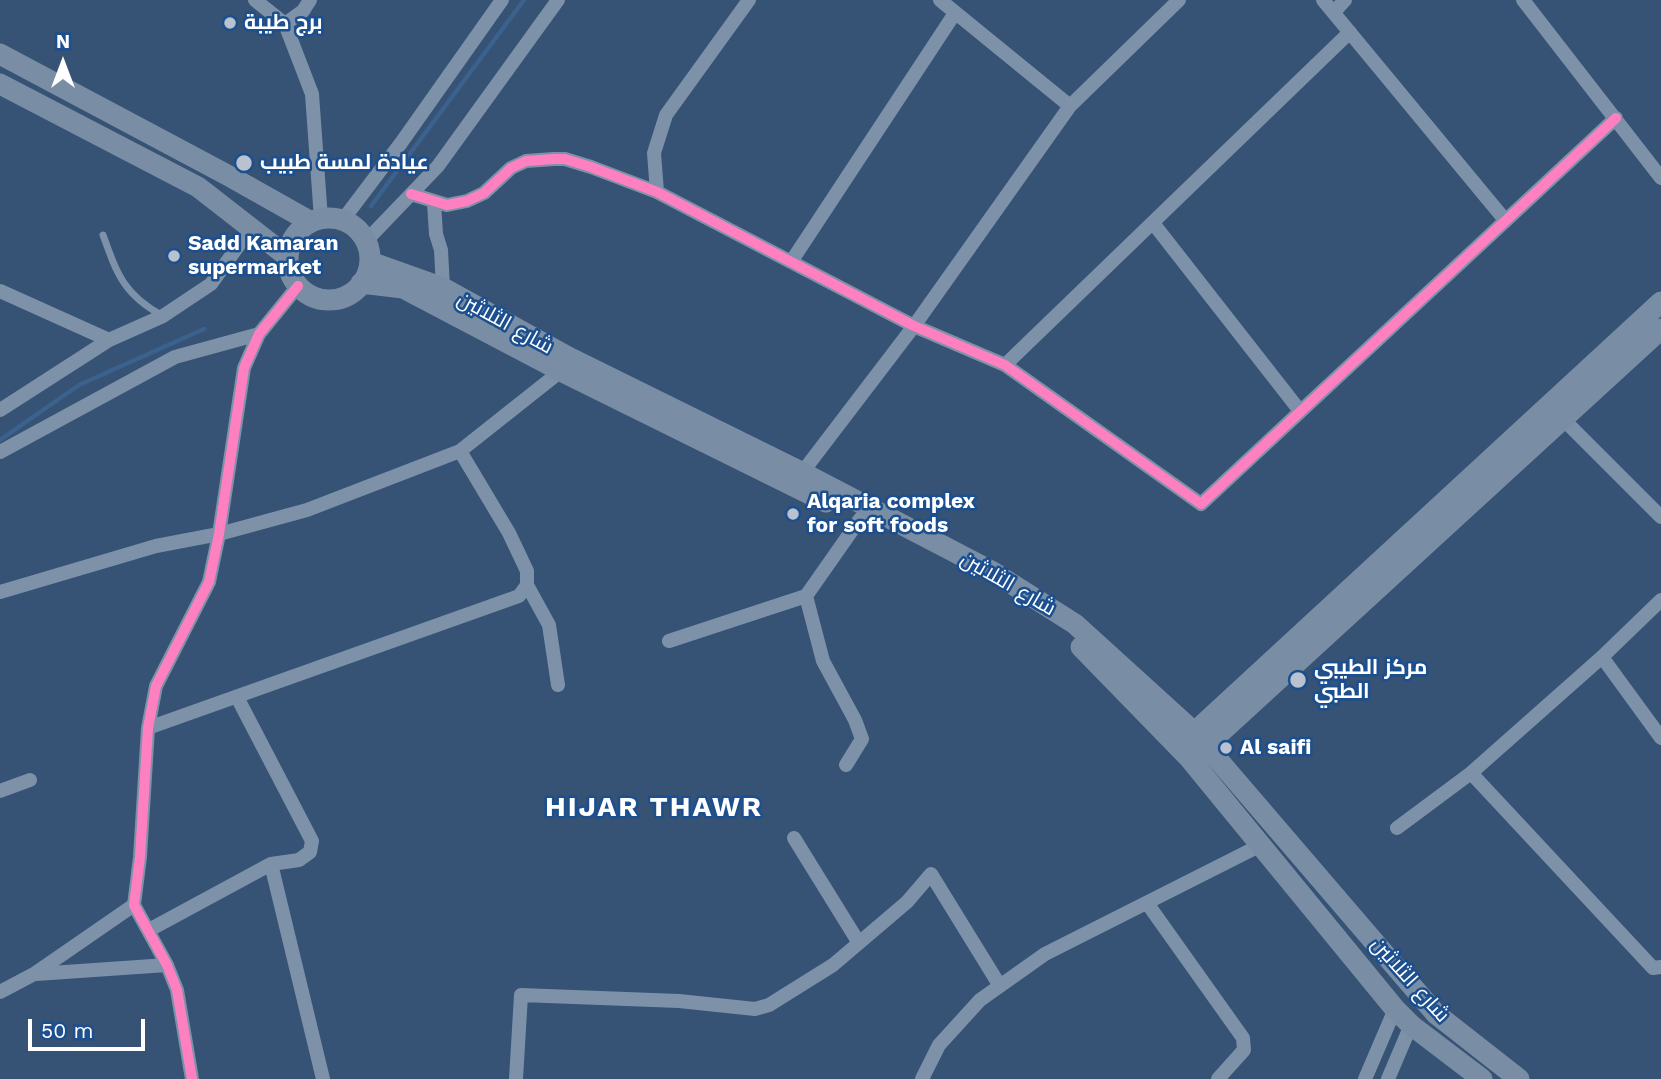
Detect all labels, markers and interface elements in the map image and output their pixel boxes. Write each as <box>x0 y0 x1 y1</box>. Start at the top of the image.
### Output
place label: برج طيبة <box>244 10 322 36</box>
marker: برج طيبة <box>222 15 238 31</box>
north arrow <box>28 28 98 98</box>
text: N <box>56 30 70 53</box>
place label: عيادة لمسة طبيب <box>260 150 429 176</box>
marker: عيادة لمسة طبيب <box>234 153 254 173</box>
place label: Sadd Kamaran supermarket <box>188 231 338 281</box>
marker: Sadd Kamaran supermarket <box>166 248 182 264</box>
street label: شارع الثلاثين <box>453 286 557 360</box>
place label: Alqaria complex for soft foods <box>807 489 975 539</box>
marker: Alqaria complex for soft foods <box>785 506 801 522</box>
street label: شارع الثلاثين <box>956 547 1060 621</box>
place label: مركز الطيبي الطبي <box>1314 655 1427 705</box>
marker: مركز الطيبي الطبي <box>1288 670 1308 690</box>
place label: Al saifi <box>1240 735 1311 761</box>
marker: Al saifi <box>1218 740 1234 756</box>
district label: HIJAR THAWR <box>546 791 762 825</box>
street label: شارع الثلاثين <box>1365 932 1455 1028</box>
scale bar <box>32 1006 149 1050</box>
text: 50 m <box>41 1018 93 1043</box>

